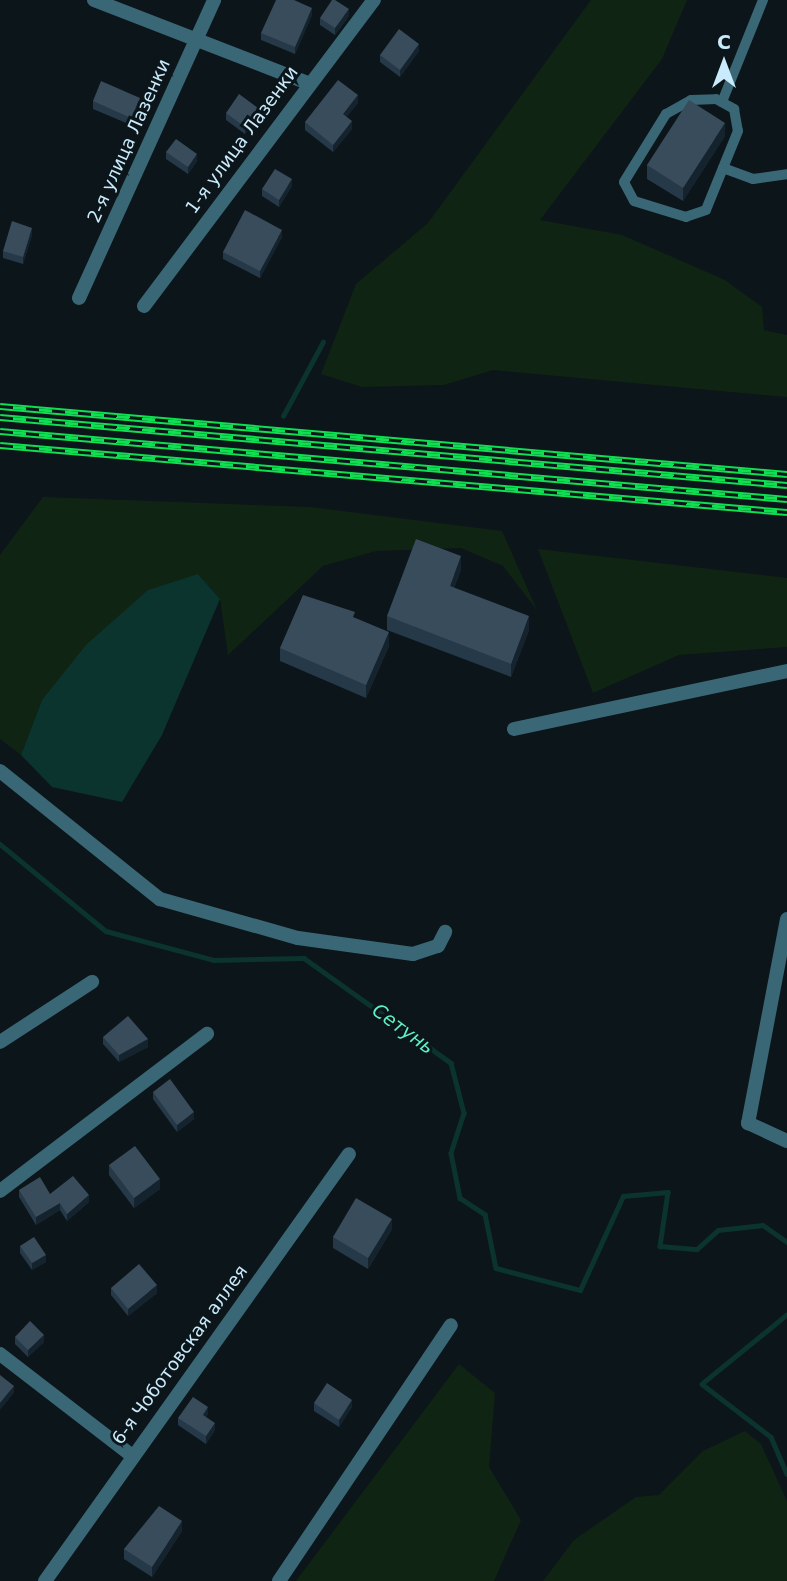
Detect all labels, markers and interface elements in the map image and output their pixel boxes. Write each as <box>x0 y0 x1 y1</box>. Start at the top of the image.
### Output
north arrow <box>689 28 759 98</box>
text: С <box>717 31 731 53</box>
street label: 2-я улица Лазенки <box>83 56 175 226</box>
street label: 1-я улица Лазенки <box>181 62 303 218</box>
water label: Сетунь <box>368 999 438 1059</box>
street label: 6-я Чоботовская аллея <box>108 1261 252 1449</box>

